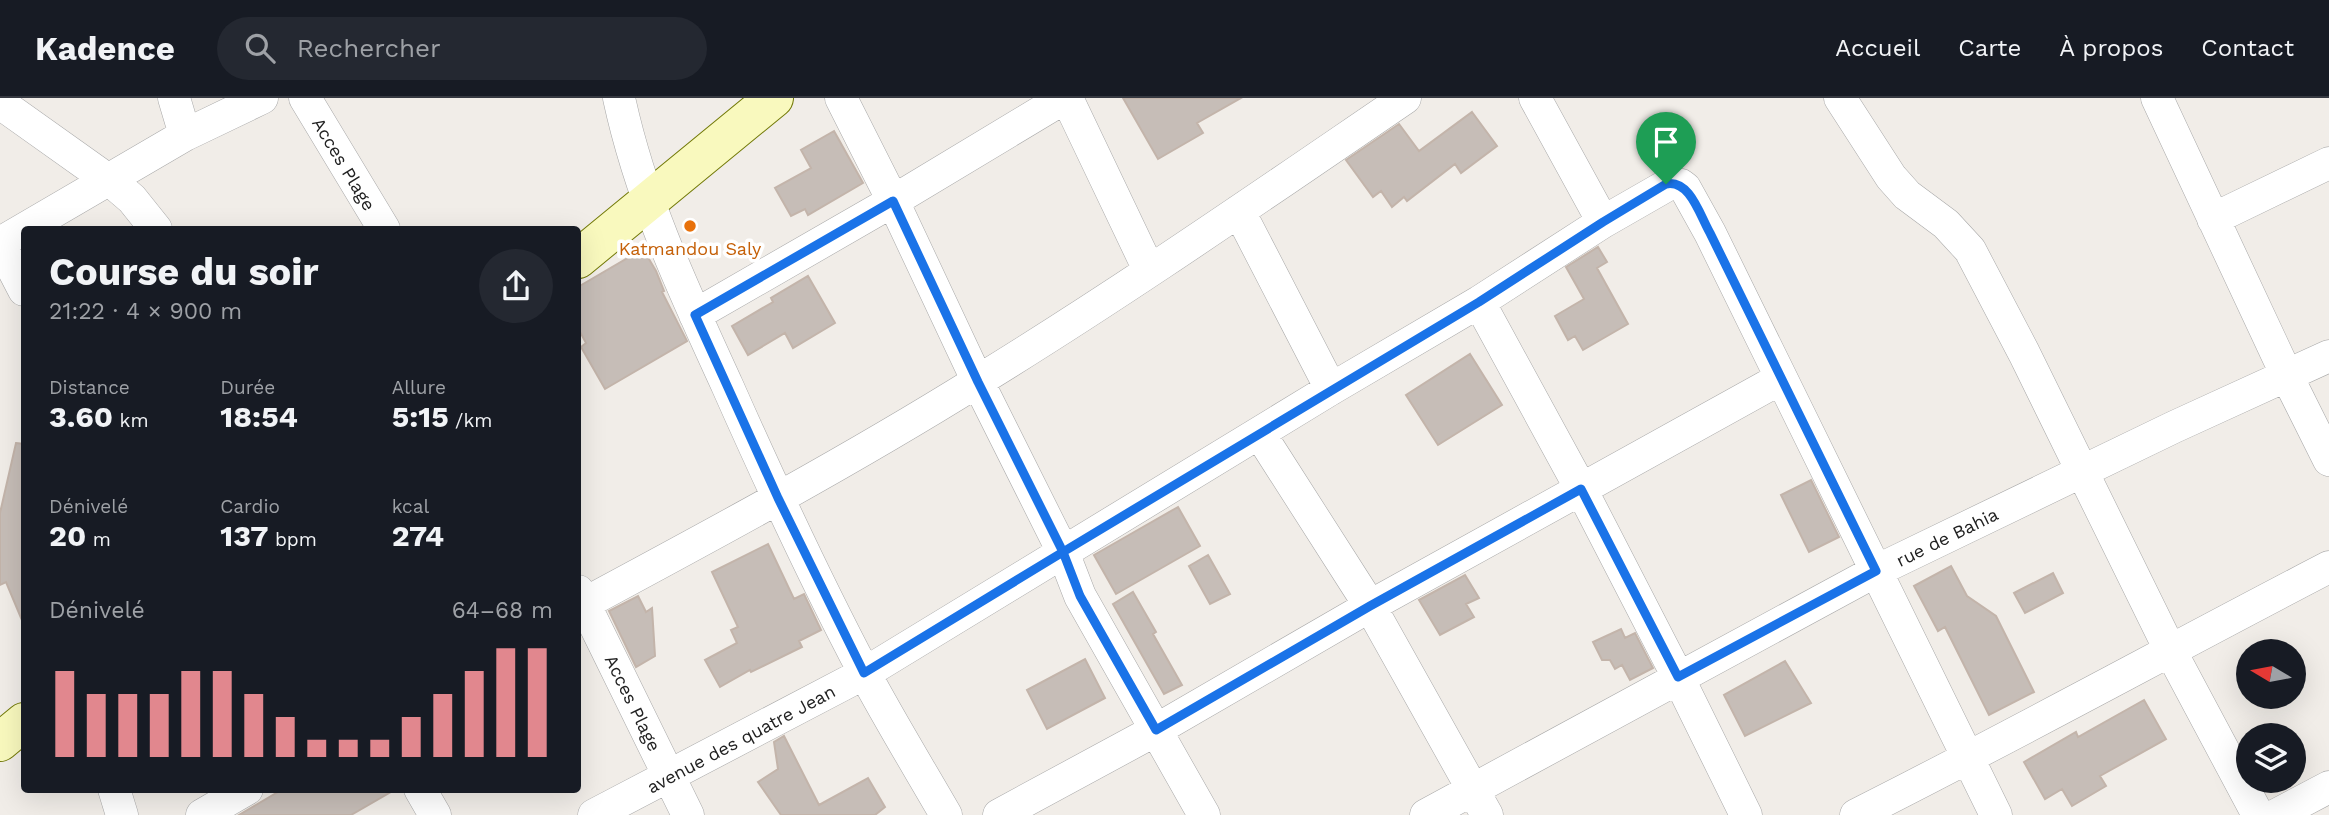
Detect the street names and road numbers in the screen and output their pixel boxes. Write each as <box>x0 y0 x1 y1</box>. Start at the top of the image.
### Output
street label: Acces Plage <box>308 114 380 214</box>
street label: rue de Bahia <box>1893 503 2001 571</box>
street label: Acces Plage <box>601 651 665 755</box>
street label: avenue des quatre Jean <box>643 680 839 798</box>

